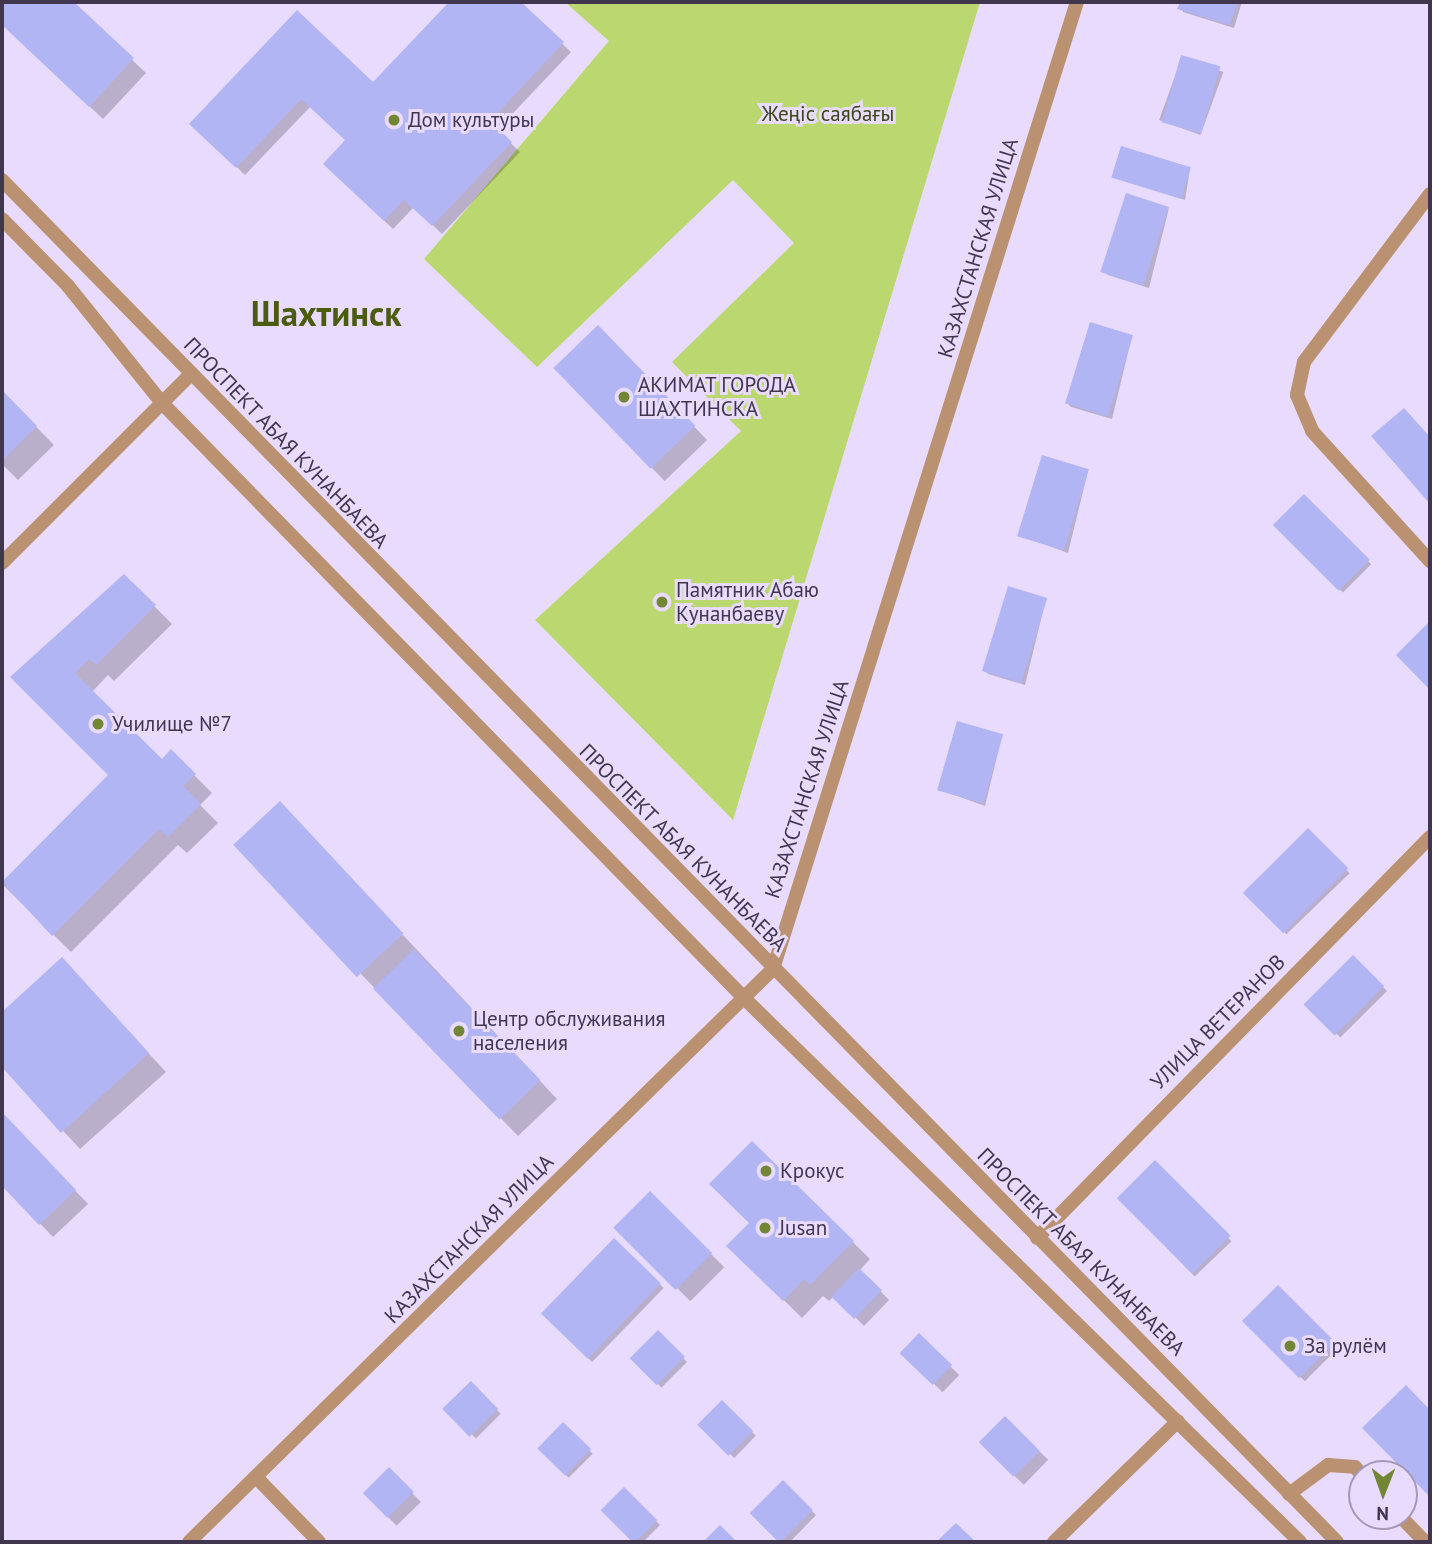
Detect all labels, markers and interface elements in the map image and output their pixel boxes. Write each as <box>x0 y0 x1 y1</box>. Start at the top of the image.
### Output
park label: Жеңіс саябағы <box>762 101 894 127</box>
place label: Дом культуры <box>408 107 534 133</box>
marker: Дом культуры <box>386 112 402 128</box>
street label: КАЗАХСТАНСКАЯ УЛИЦА <box>932 135 1024 361</box>
district label: Шахтинск <box>251 292 401 334</box>
street label: ПРОСПЕКТ АБАЯ КУНАНБАЕВА <box>178 332 394 554</box>
place label: АКИМАТ ГОРОДА ШАХТИНСКА <box>638 372 797 422</box>
marker: АКИМАТ ГОРОДА ШАХТИНСКА <box>616 389 632 405</box>
place label: Памятник Абаю Кунанбаеву <box>676 577 820 627</box>
marker: Памятник Абаю Кунанбаеву <box>654 594 670 610</box>
street label: КАЗАХСТАНСКАЯ УЛИЦА <box>760 676 854 902</box>
place label: Училище №7 <box>112 711 232 737</box>
marker: Училище №7 <box>90 716 106 732</box>
street label: ПРОСПЕКТ АБАЯ КУНАНБАЕВА <box>573 738 793 958</box>
street label: УЛИЦА ВЕТЕРАНОВ <box>1145 949 1291 1095</box>
place label: Центр обслуживания населения <box>473 1006 666 1056</box>
marker: Центр обслуживания населения <box>451 1023 467 1039</box>
street label: ПРОСПЕКТ АБАЯ КУНАНБАЕВА <box>971 1142 1191 1362</box>
street label: КАЗАХСТАНСКАЯ УЛИЦА <box>379 1149 559 1329</box>
place label: Крокус <box>780 1158 845 1184</box>
marker: Крокус <box>758 1163 774 1179</box>
place label: Jusan <box>779 1215 827 1241</box>
marker: Jusan <box>757 1220 773 1236</box>
place label: За рулём <box>1304 1333 1387 1359</box>
marker: За рулём <box>1282 1338 1298 1354</box>
north arrow <box>1348 1460 1418 1530</box>
text: N <box>1376 1502 1389 1526</box>

